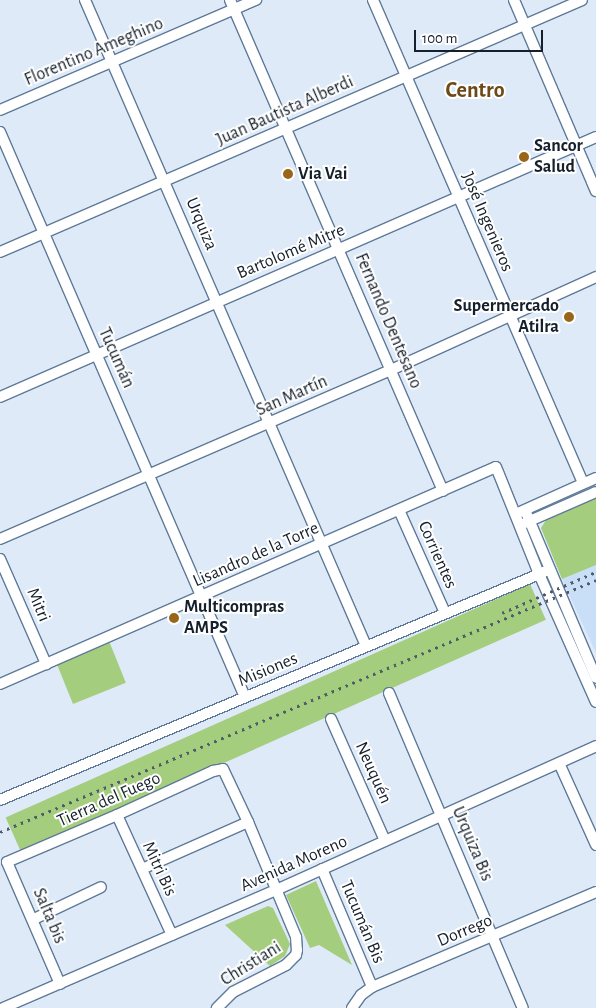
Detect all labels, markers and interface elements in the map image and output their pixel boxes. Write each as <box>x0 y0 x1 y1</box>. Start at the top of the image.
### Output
street label: Florentino Ameghino <box>21 13 167 91</box>
scale bar <box>416 20 545 52</box>
text: 100 m <box>422 31 457 46</box>
street label: Juan Bautista Alberdi <box>213 71 357 151</box>
district label: Centro <box>445 78 505 104</box>
place label: Sancor Salud <box>534 136 583 178</box>
marker: Sancor Salud <box>518 151 530 163</box>
place label: Via Vai <box>298 163 348 185</box>
marker: Via Vai <box>282 168 294 180</box>
street label: José Ingenieros <box>456 169 518 275</box>
street label: Urquiza <box>180 194 222 254</box>
street label: Bartolomé Mitre <box>234 220 348 284</box>
street label: Fernando Dentesano <box>350 250 426 392</box>
place label: Supermercado Atilra <box>454 296 559 338</box>
marker: Supermercado Atilra <box>563 311 575 323</box>
street label: Tucumán <box>93 324 139 392</box>
street label: San Martín <box>253 371 331 421</box>
street label: Lisandro de la Torre <box>190 518 322 592</box>
street label: Corrientes <box>413 518 461 592</box>
street label: Mitri <box>21 585 55 625</box>
place label: Multicompras AMPS <box>184 597 284 640</box>
marker: Multicompras AMPS <box>168 612 180 624</box>
street label: Misiones <box>235 648 301 692</box>
street label: Neuquén <box>350 739 396 807</box>
street label: Tierra del Fuego <box>54 768 164 832</box>
street label: Urquiza Bis <box>447 804 497 884</box>
street label: Avenida Moreno <box>237 831 351 897</box>
street label: Mitri Bis <box>137 838 181 900</box>
street label: Tucumán Bis <box>335 877 389 967</box>
street label: Salta bis <box>28 885 70 947</box>
street label: Dorrego <box>434 910 496 952</box>
street label: Christiani <box>217 937 285 991</box>

